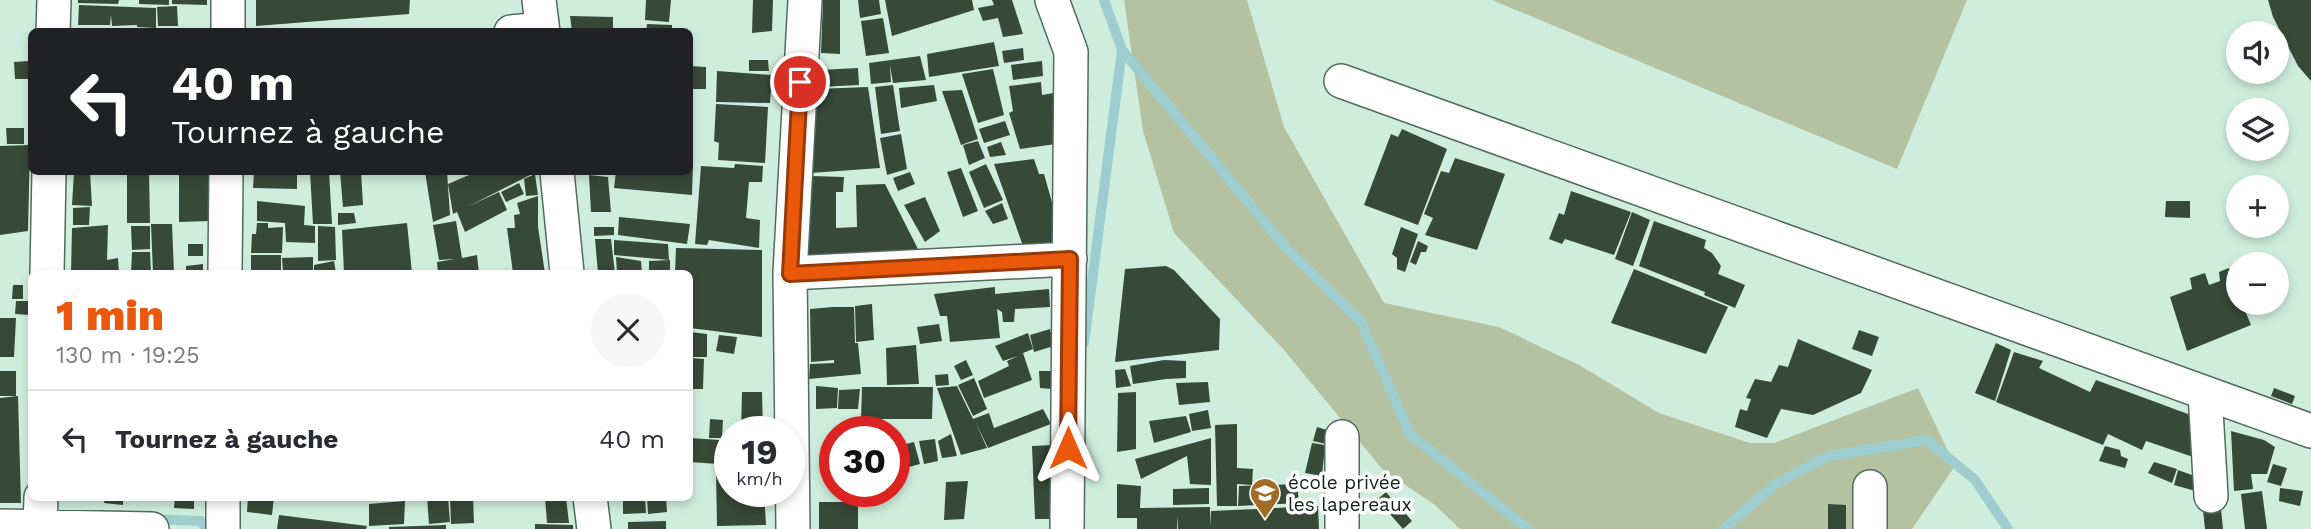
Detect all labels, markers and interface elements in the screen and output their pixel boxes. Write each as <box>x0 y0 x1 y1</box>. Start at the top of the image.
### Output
map controls <box>2226 21 2289 315</box>
button: sound <box>2226 21 2289 84</box>
pin <box>770 52 830 112</box>
text: 40 m <box>171 54 294 112</box>
icon: left <box>56 56 147 147</box>
icon: arrive <box>781 63 819 101</box>
button: layers <box>2226 98 2289 161</box>
text: Tournez à gauche <box>171 113 444 151</box>
button: + <box>2226 175 2289 238</box>
button: − <box>2226 252 2289 315</box>
text: 1 min <box>56 291 164 340</box>
button: close <box>591 293 665 367</box>
text: 130 m · 19:25 <box>56 342 200 369</box>
position arrow <box>1031 411 1105 485</box>
speed limit sign: 30 <box>819 416 910 507</box>
icon: left <box>56 420 94 458</box>
text: Tournez à gauche <box>115 424 338 454</box>
text: 40 m <box>599 424 665 454</box>
text: 19 <box>741 431 778 473</box>
text: km/h <box>736 468 783 489</box>
place label: école privée les lapereaux <box>1288 471 1412 516</box>
school or university icon: école privée les lapereaux <box>1248 476 1282 520</box>

